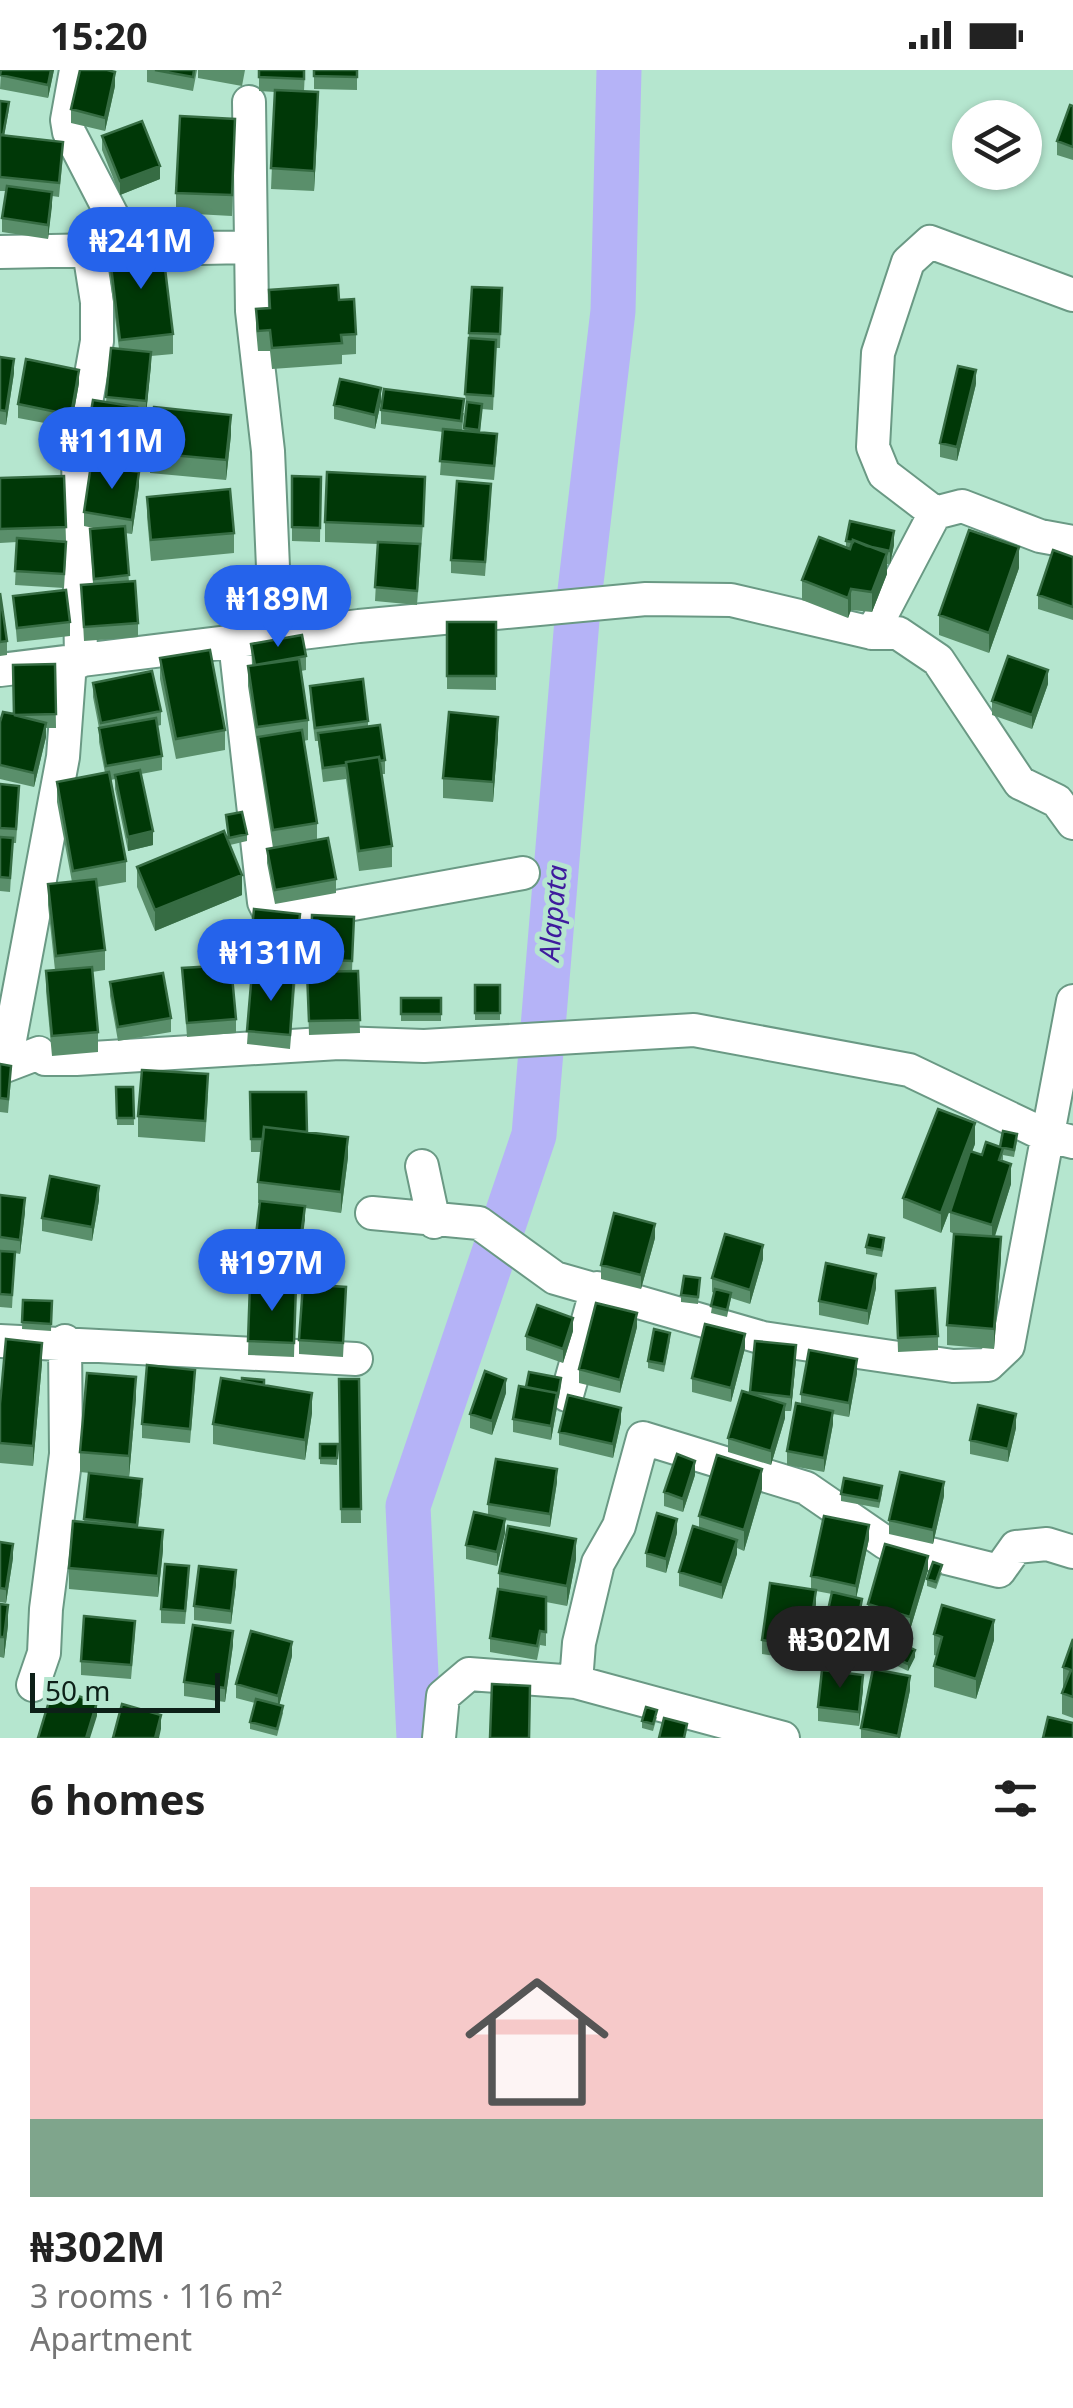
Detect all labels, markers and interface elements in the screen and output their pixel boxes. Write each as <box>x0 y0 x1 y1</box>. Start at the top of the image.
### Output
text: 15:20 <box>50 9 148 61</box>
map controls <box>952 100 1042 190</box>
button: layers <box>952 100 1042 190</box>
pin: ₦241M <box>71 207 211 292</box>
text: ₦241M <box>89 218 193 261</box>
pin: ₦111M <box>42 407 182 492</box>
text: ₦111M <box>60 418 164 461</box>
pin: ₦189M <box>208 565 348 650</box>
text: ₦189M <box>226 576 330 619</box>
water label: Alapata <box>529 863 575 964</box>
pin: ₦131M <box>201 919 341 1004</box>
text: ₦131M <box>219 930 323 973</box>
pin: ₦197M <box>202 1229 342 1314</box>
text: ₦197M <box>220 1240 324 1283</box>
pin: ₦302M <box>770 1606 910 1691</box>
text: ₦302M <box>788 1617 892 1660</box>
scale bar <box>30 1668 220 1712</box>
text: 50 m <box>45 1671 111 1709</box>
text: 6 homes <box>30 1770 206 1827</box>
icon: filters <box>988 1771 1043 1826</box>
icon: home <box>447 1952 627 2132</box>
text: ₦302M <box>30 2217 166 2274</box>
text: 3 rooms · 116 m² <box>30 2274 283 2317</box>
text: Apartment <box>30 2317 192 2360</box>

